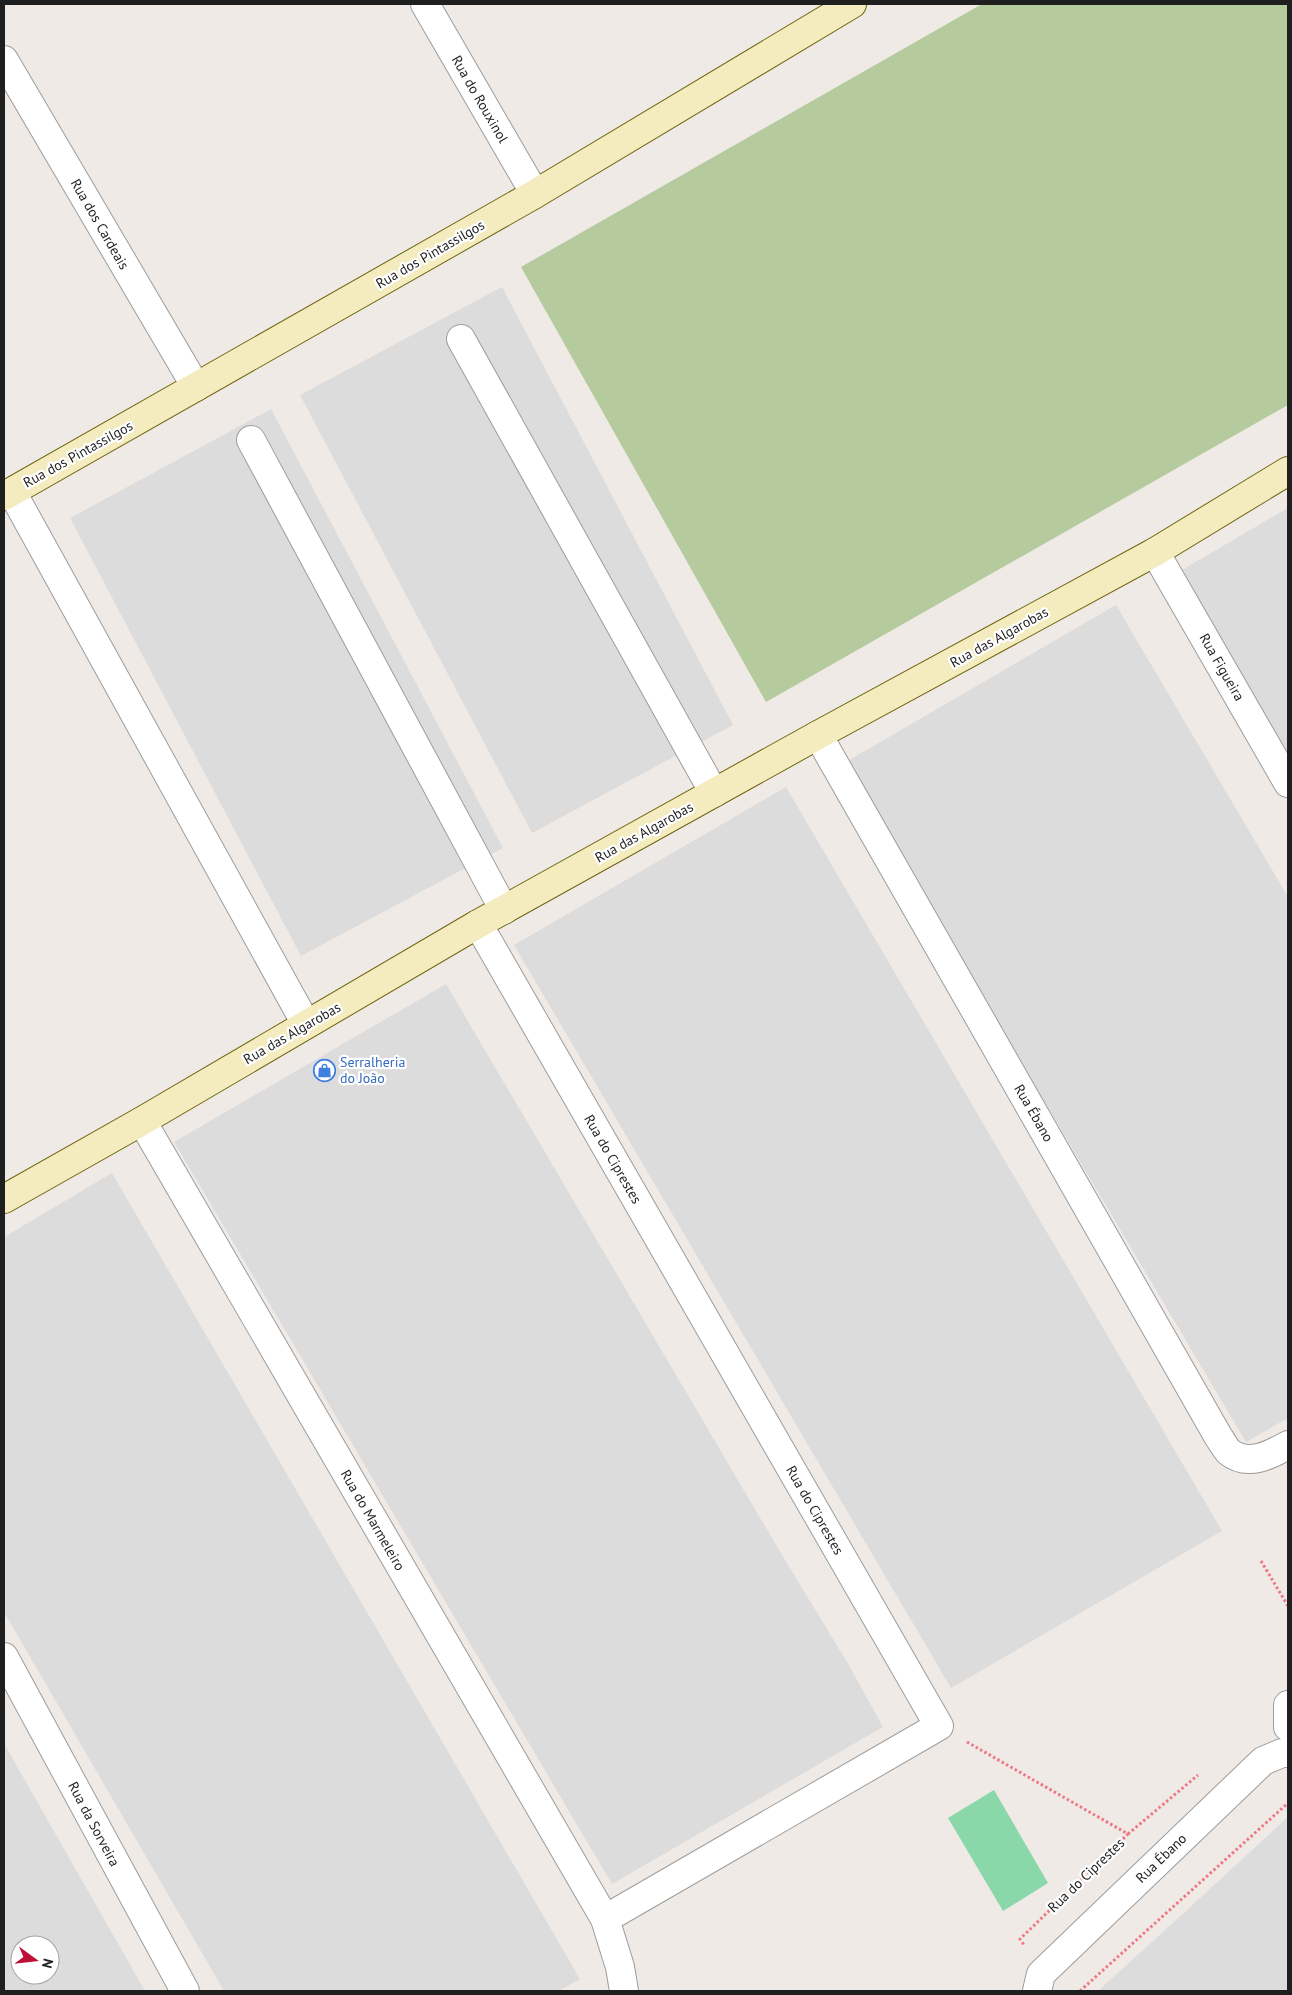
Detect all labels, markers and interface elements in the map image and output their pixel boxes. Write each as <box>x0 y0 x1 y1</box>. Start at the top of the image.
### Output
street label: Rua do Rouxinol <box>448 52 512 146</box>
street label: Rua dos Cardeais <box>67 175 133 273</box>
street label: Rua dos Pintassilgos <box>372 216 488 292</box>
street label: Rua dos Pintassilgos <box>20 416 136 492</box>
street label: Rua das Algarobas <box>947 603 1051 671</box>
street label: Rua Figueira <box>1195 630 1249 704</box>
street label: Rua das Algarobas <box>592 798 696 866</box>
street label: Rua das Algarobas <box>240 998 344 1068</box>
place label: Serralheria do João <box>340 1053 405 1087</box>
shop icon: Serralheria do João <box>312 1058 336 1082</box>
street label: Rua Ébano <box>1010 1081 1058 1145</box>
street label: Rua do Ciprestes <box>580 1111 646 1207</box>
street label: Rua do Ciprestes <box>782 1462 848 1558</box>
street label: Rua do Marmeleiro <box>337 1466 409 1574</box>
street label: Rua da Sorveira <box>64 1778 124 1870</box>
street label: Rua Ébano <box>1132 1829 1190 1887</box>
street label: Rua do Ciprestes <box>1044 1834 1128 1916</box>
north arrow <box>10 1935 60 1985</box>
text: N <box>38 1957 57 1970</box>

